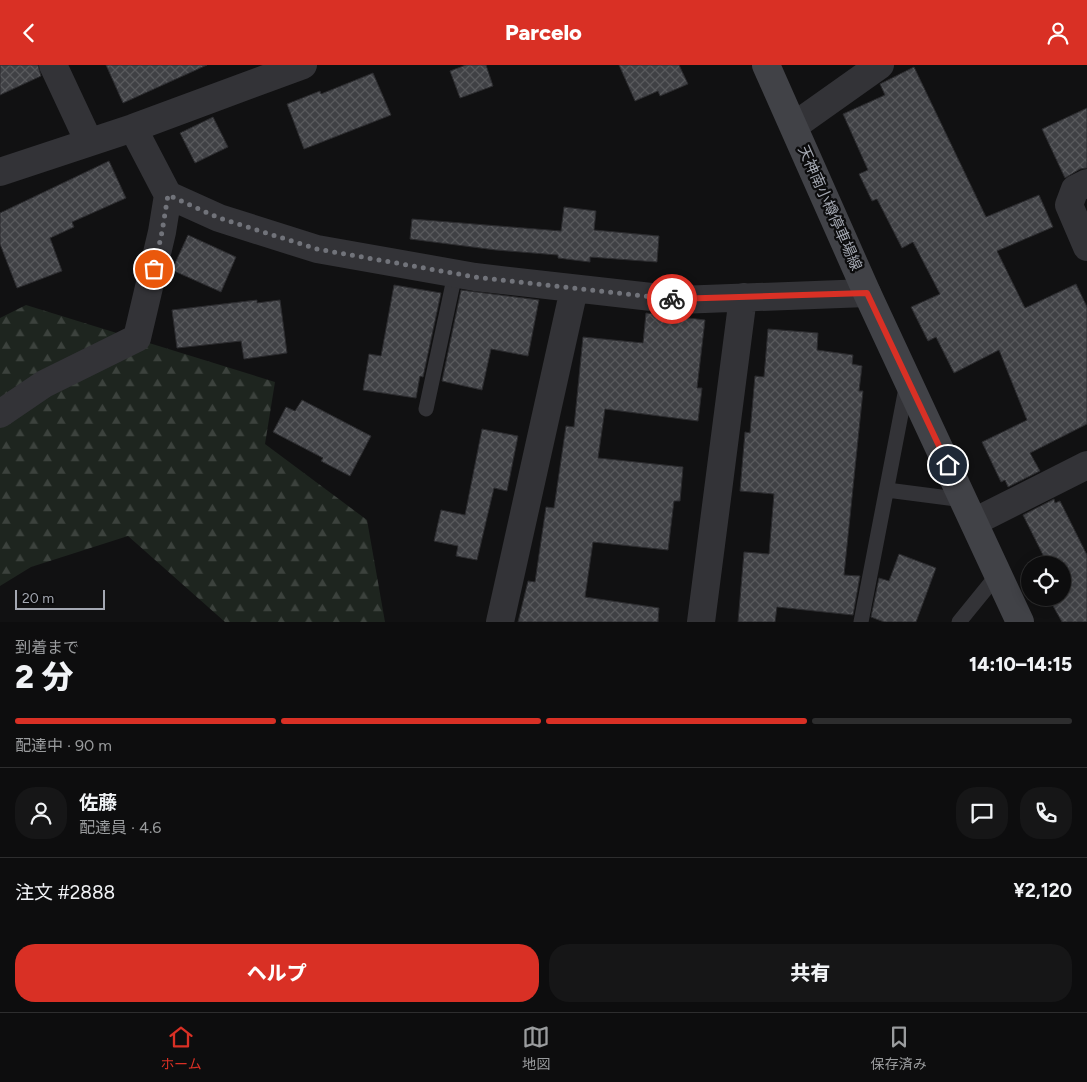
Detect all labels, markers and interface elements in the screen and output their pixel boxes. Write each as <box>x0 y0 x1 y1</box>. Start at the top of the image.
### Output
icon: back <box>15 19 43 47</box>
text: Parcelo <box>505 19 582 46</box>
icon: person <box>1044 19 1072 47</box>
street label: 天神南小樽停車場線 <box>794 143 866 273</box>
pin <box>133 248 175 290</box>
icon: bag <box>140 255 168 283</box>
courier <box>647 274 697 324</box>
icon: bike <box>658 285 686 313</box>
pin <box>927 444 969 486</box>
icon: home <box>934 451 962 479</box>
map controls <box>1021 556 1071 606</box>
button: locate <box>1021 556 1071 606</box>
scale bar <box>15 587 105 610</box>
text: 20 m <box>22 590 54 607</box>
text: 到着まで <box>15 638 79 657</box>
text: 14:10–14:15 <box>969 653 1072 676</box>
text: 2 分 <box>15 658 73 696</box>
text: 配達中 · 90 m <box>15 736 112 755</box>
button: person <box>15 787 67 839</box>
button: chat <box>956 787 1008 839</box>
button: phone <box>1020 787 1072 839</box>
text: 佐藤 <box>79 791 117 814</box>
text: 配達員 · 4.6 <box>79 818 161 837</box>
text: ¥2,120 <box>1013 879 1072 902</box>
text: 注文 #2888 <box>15 881 115 904</box>
button: ヘルプ <box>15 944 539 1002</box>
button: 共有 <box>549 944 1072 1002</box>
tab: ホーム <box>160 1023 202 1073</box>
tab: 地図 <box>522 1023 550 1073</box>
tab: 保存済み <box>871 1023 927 1073</box>

